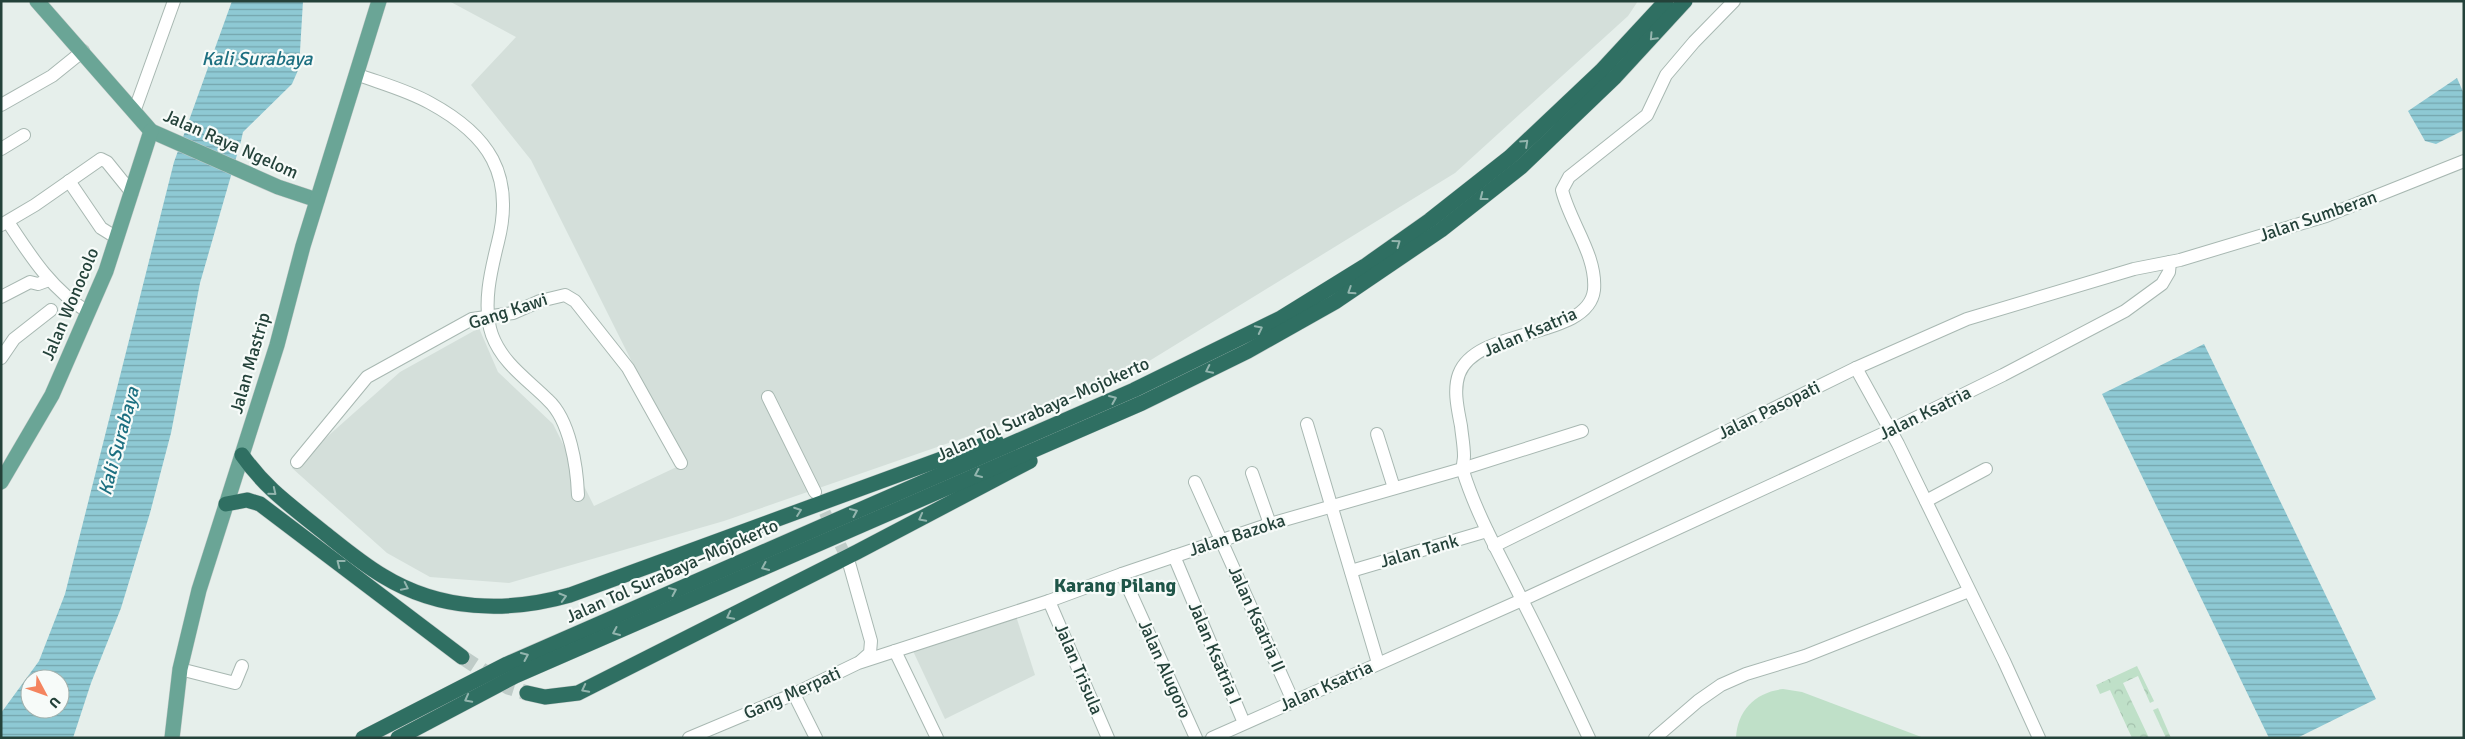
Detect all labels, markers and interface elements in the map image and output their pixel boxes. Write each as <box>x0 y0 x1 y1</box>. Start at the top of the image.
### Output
one-way arrow <box>1650 32 1659 41</box>
water label: Kali Surabaya <box>202 47 314 71</box>
street label: Jalan Raya Ngelom <box>160 104 302 184</box>
one-way arrow <box>1519 140 1528 149</box>
street label: Jalan Sumberan <box>2256 186 2380 246</box>
one-way arrow <box>1480 191 1489 199</box>
one-way arrow <box>1391 240 1401 249</box>
street label: Jalan Wonocolo <box>36 244 104 364</box>
one-way arrow <box>1348 285 1357 294</box>
street label: Gang Kawi <box>466 288 550 334</box>
street label: Jalan Ksatria <box>1480 302 1580 362</box>
street label: Jalan Mastrip <box>225 310 275 416</box>
one-way arrow <box>1254 325 1263 335</box>
street label: Jalan Tol Surabaya–Mojokerto <box>933 352 1153 466</box>
one-way arrow <box>1205 364 1214 374</box>
street label: Jalan Pasopati <box>1714 376 1824 444</box>
street label: Jalan Ksatria <box>1875 381 1975 445</box>
water label: Kali Surabaya <box>93 383 145 498</box>
one-way arrow <box>1108 395 1117 406</box>
one-way arrow <box>974 467 983 478</box>
one-way arrow <box>268 487 277 496</box>
one-way arrow <box>793 507 802 517</box>
one-way arrow <box>849 508 858 519</box>
street label: Jalan Bazoka <box>1186 509 1288 561</box>
one-way arrow <box>918 512 927 522</box>
street label: Jalan Tol Surabaya–Mojokerto <box>562 514 782 628</box>
street label: Jalan Tank <box>1377 529 1461 573</box>
one-way arrow <box>761 560 770 571</box>
one-way arrow <box>337 561 346 569</box>
street label: Jalan Ksatria II <box>1224 562 1290 676</box>
district label: Karang Pilang <box>1054 573 1177 598</box>
one-way arrow <box>400 581 409 591</box>
one-way arrow <box>668 587 677 598</box>
one-way arrow <box>559 593 567 603</box>
street label: Jalan Ksatria I <box>1184 599 1246 707</box>
one-way arrow <box>727 610 736 620</box>
street label: Jalan Alugoro <box>1134 616 1196 722</box>
street label: Jalan Trisula <box>1050 620 1108 718</box>
one-way arrow <box>612 625 621 636</box>
one-way arrow <box>520 652 529 663</box>
street label: Jalan Ksatria <box>1276 656 1376 716</box>
street label: Gang Merpati <box>740 662 844 724</box>
north arrow <box>20 669 70 719</box>
one-way arrow <box>581 683 590 693</box>
text: U <box>45 693 64 711</box>
one-way arrow <box>465 693 474 703</box>

